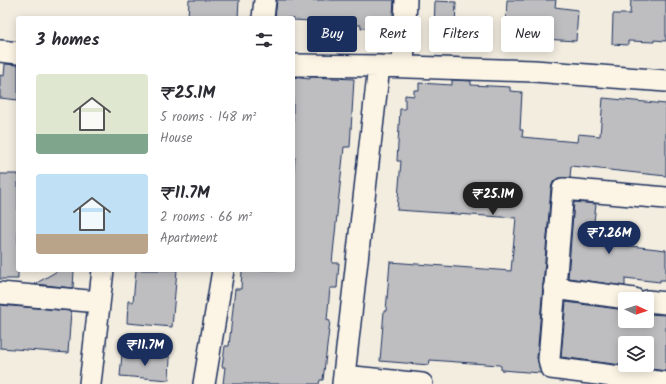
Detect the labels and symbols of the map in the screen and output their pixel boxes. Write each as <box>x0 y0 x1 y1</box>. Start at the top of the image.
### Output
pin: ₹25.1M <box>460 182 526 216</box>
pin: ₹7.26M <box>576 221 642 255</box>
north arrow <box>618 292 654 328</box>
pin: ₹11.7M <box>112 333 178 367</box>

